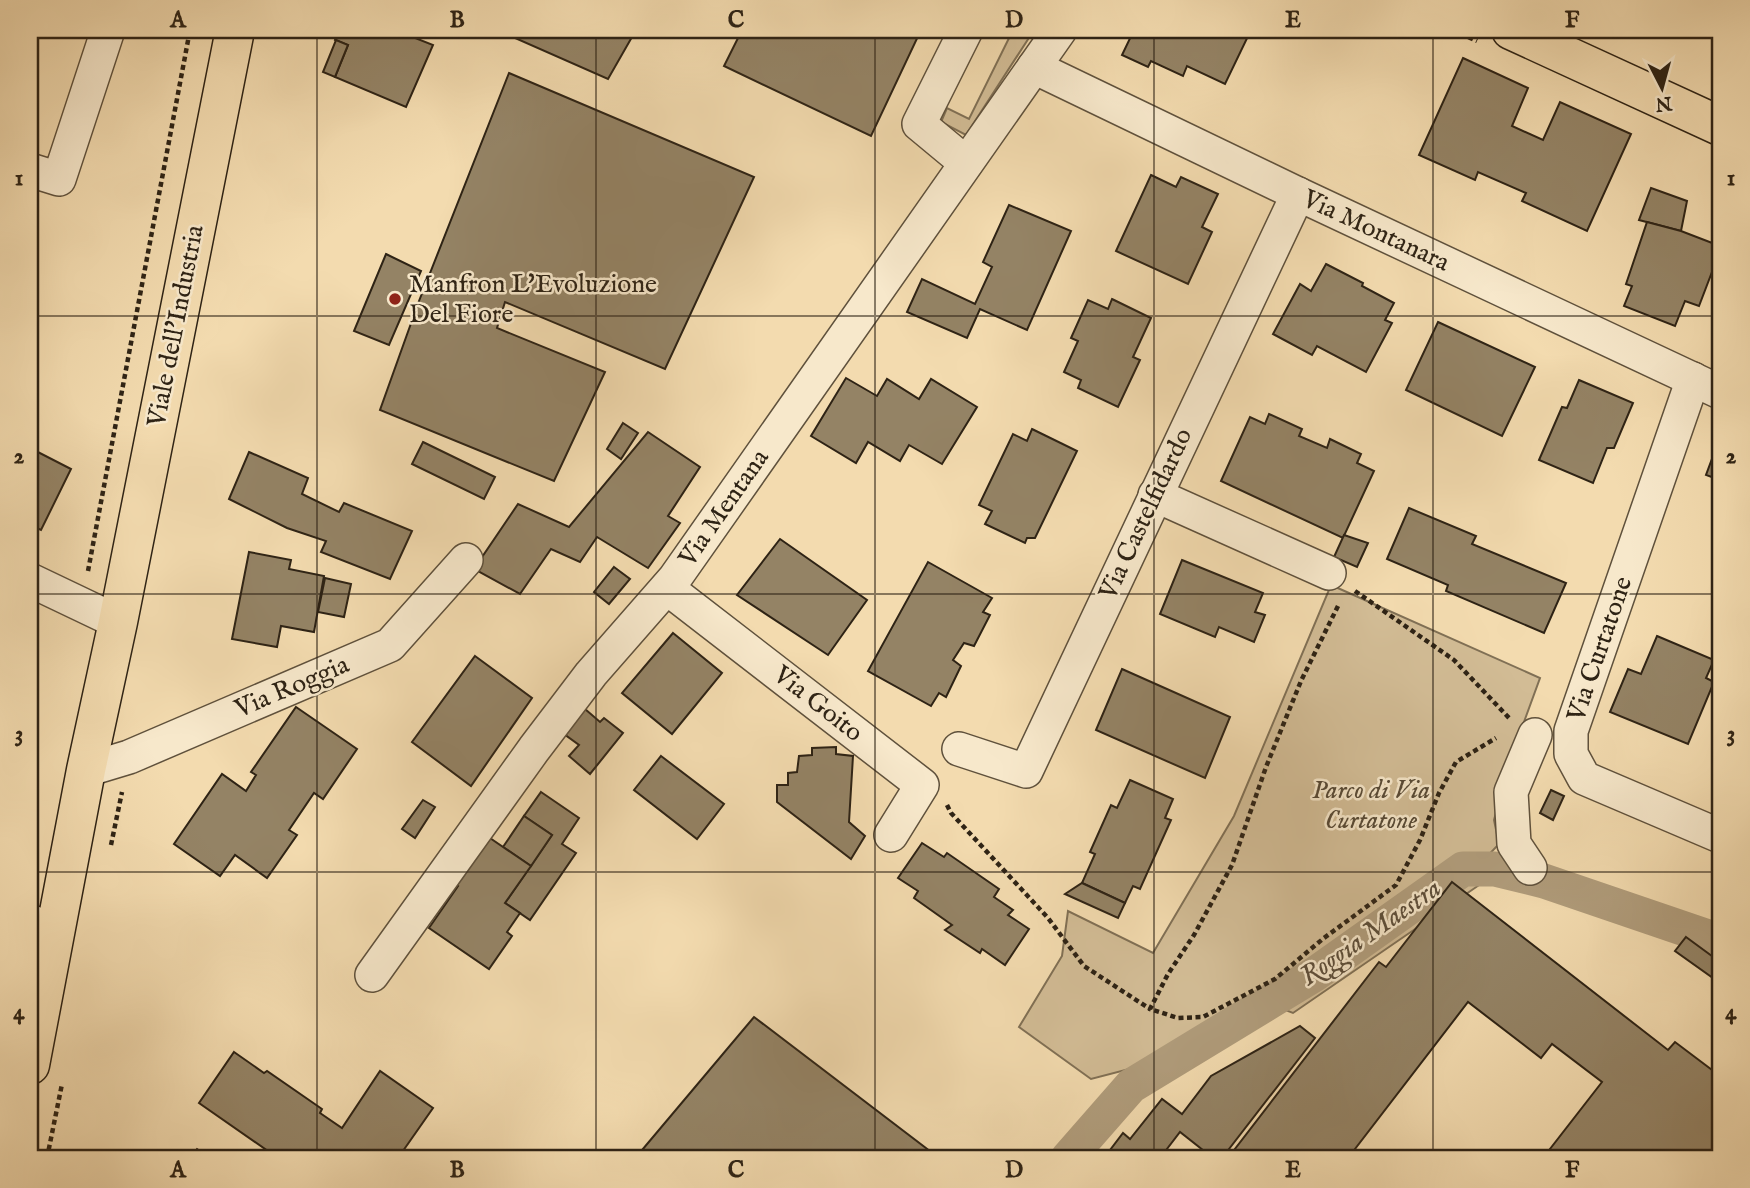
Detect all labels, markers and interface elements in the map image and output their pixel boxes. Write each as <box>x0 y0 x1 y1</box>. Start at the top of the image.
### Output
text: A <box>169 6 187 35</box>
text: B <box>449 6 465 35</box>
text: C <box>728 6 745 35</box>
text: D <box>1005 6 1023 35</box>
text: E <box>1285 6 1301 35</box>
text: F <box>1565 6 1580 35</box>
north arrow <box>1628 52 1698 122</box>
text: N <box>1654 90 1674 116</box>
text: 1 <box>15 164 23 193</box>
text: 1 <box>1727 164 1735 193</box>
street label: Via Montanara <box>1296 182 1456 280</box>
street label: Viale dell'Industria <box>140 221 212 431</box>
place label: Manfron L'Evoluzione Del Fiore <box>409 268 657 331</box>
marker: Manfron L'Evoluzione Del Fiore <box>387 291 403 307</box>
street label: Via Castelfidardo <box>1091 423 1200 606</box>
text: 2 <box>14 442 25 471</box>
street label: Via Mentana <box>671 442 777 574</box>
text: 2 <box>1726 442 1737 471</box>
street label: Via Curtatone <box>1559 572 1640 727</box>
street label: Via Roggia <box>229 648 355 726</box>
street label: Via Goito <box>766 658 870 749</box>
text: 3 <box>15 720 23 749</box>
text: 3 <box>1727 720 1735 749</box>
park label: Parco di Via Curtatone <box>1312 774 1430 837</box>
water label: Roggia Maestra <box>1294 871 1448 995</box>
text: 4 <box>13 998 25 1027</box>
text: 4 <box>1725 998 1737 1027</box>
text: A <box>169 1156 187 1185</box>
text: B <box>449 1156 465 1185</box>
text: C <box>728 1156 745 1185</box>
text: D <box>1005 1156 1023 1185</box>
text: E <box>1285 1156 1301 1185</box>
text: F <box>1565 1156 1580 1185</box>

